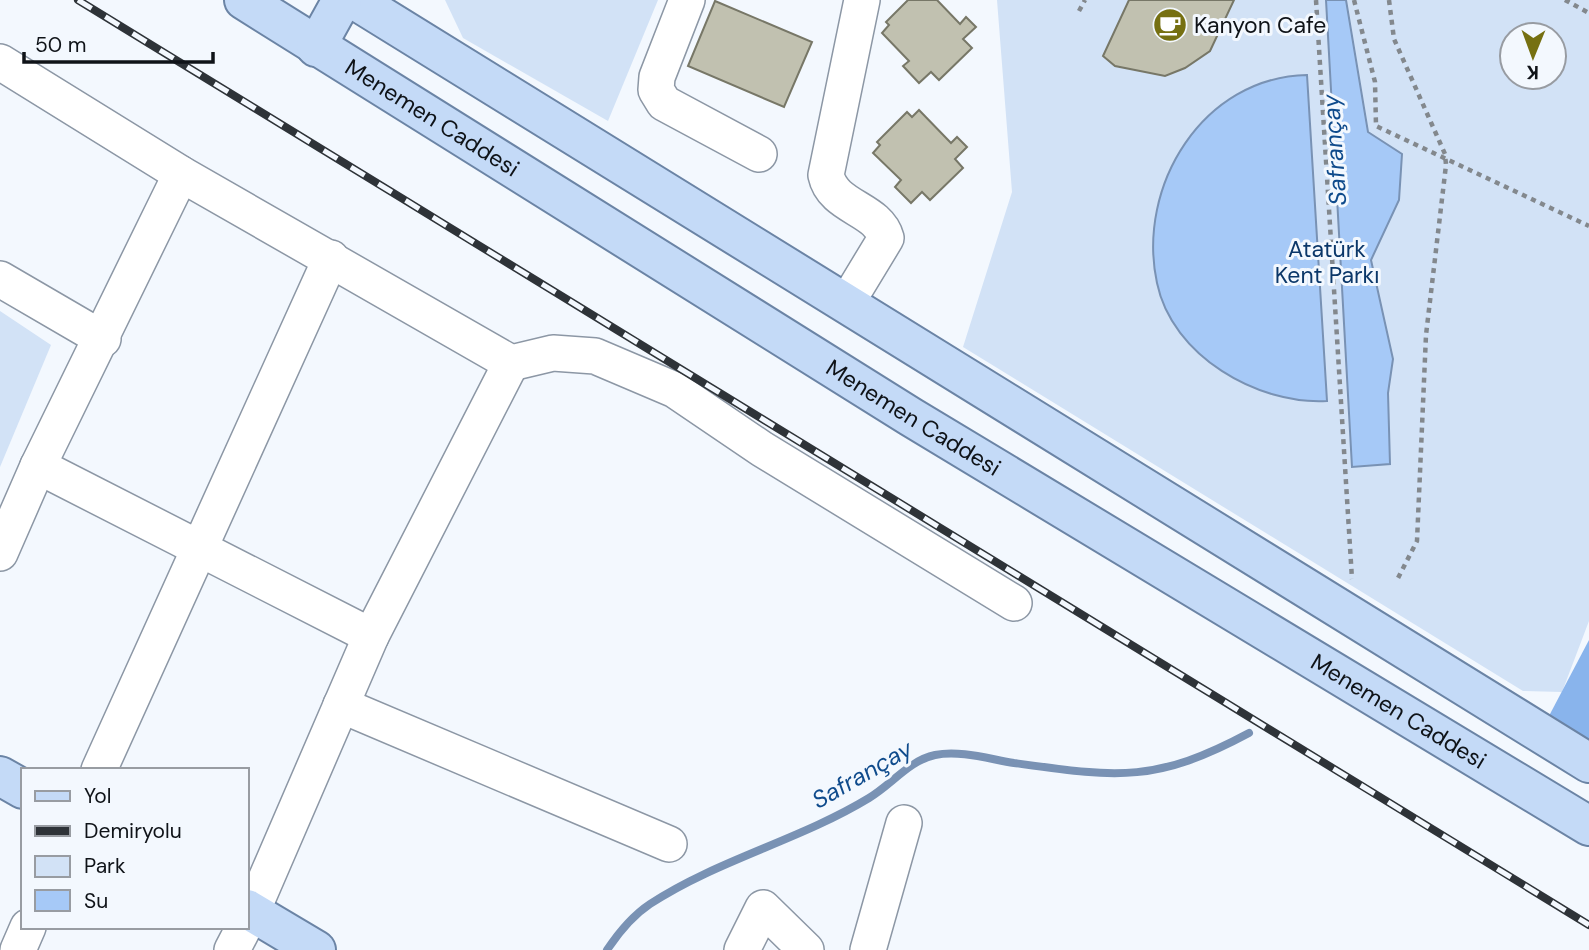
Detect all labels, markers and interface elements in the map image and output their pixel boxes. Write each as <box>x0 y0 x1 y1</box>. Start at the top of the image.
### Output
cafe icon: Kanyon Cafe <box>1151 6 1189 44</box>
place label: Kanyon Cafe <box>1194 10 1326 40</box>
scale bar <box>24 21 214 65</box>
north arrow <box>1498 21 1568 91</box>
text: 50 m <box>35 31 86 59</box>
street label: Menemen Caddesi <box>340 52 525 183</box>
text: K <box>1526 60 1539 85</box>
water label: Safrançay <box>1315 93 1353 207</box>
park label: Atatürk Kent Parkı <box>1275 234 1379 290</box>
street label: Menemen Caddesi <box>820 353 1006 483</box>
street label: Menemen Caddesi <box>1305 647 1492 776</box>
water label: Safrançay <box>806 732 918 815</box>
legend <box>21 768 248 929</box>
text: Yol <box>84 782 112 810</box>
text: Demiryolu <box>84 817 182 845</box>
text: Park <box>84 852 126 880</box>
text: Su <box>84 887 108 915</box>

